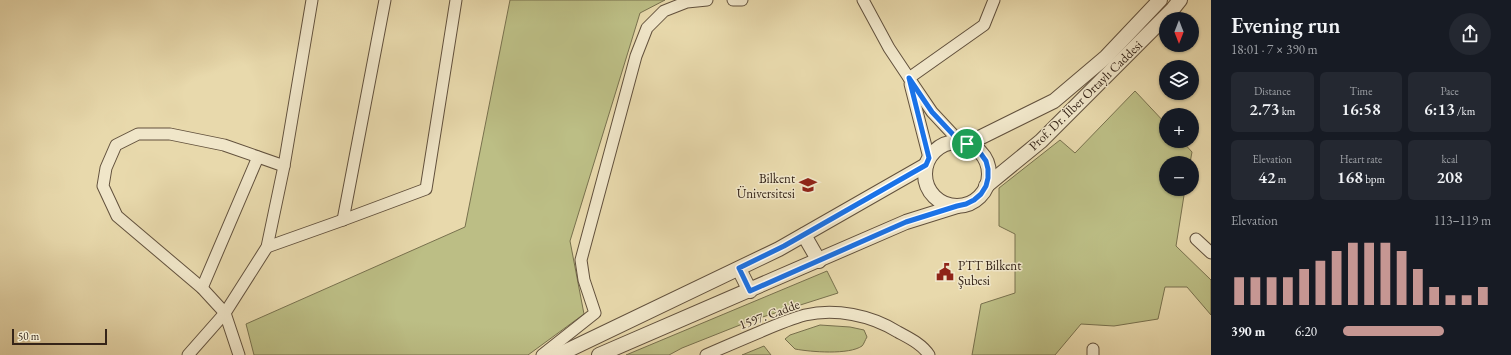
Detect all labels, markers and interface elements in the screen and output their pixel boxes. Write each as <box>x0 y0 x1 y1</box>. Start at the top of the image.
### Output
text: Evening run <box>1231 11 1340 40</box>
north arrow <box>1159 12 1199 52</box>
map controls <box>1159 12 1199 196</box>
button: share <box>1449 13 1491 55</box>
street label: Prof. Dr. İlber Ortaylı Caddesi <box>1025 37 1146 154</box>
text: 18:01 · 7 × 390 m <box>1231 41 1318 58</box>
button: layers <box>1159 60 1199 100</box>
text: Distance <box>1254 84 1291 98</box>
text: Time <box>1350 84 1372 98</box>
text: Pace <box>1440 84 1459 98</box>
text: 2.73 <box>1249 98 1280 120</box>
text: 16:58 <box>1341 98 1381 120</box>
text: 6:13 <box>1424 98 1455 120</box>
text: km <box>1280 104 1295 118</box>
text: /km <box>1455 104 1475 118</box>
button: + <box>1159 108 1199 148</box>
pin <box>950 127 984 161</box>
icon: arrive <box>956 133 978 155</box>
text: Elevation <box>1253 152 1292 166</box>
text: Heart rate <box>1340 152 1382 166</box>
text: kcal <box>1441 152 1458 166</box>
button: − <box>1159 156 1199 196</box>
text: 42 <box>1258 166 1276 188</box>
text: 168 <box>1337 166 1363 188</box>
text: 208 <box>1437 166 1463 188</box>
place label: Bilkent Üniversitesi <box>737 170 795 202</box>
text: m <box>1276 172 1286 186</box>
text: bpm <box>1363 172 1385 186</box>
school or university icon: Bilkent Üniversitesi <box>798 175 818 195</box>
text: Elevation <box>1231 212 1278 229</box>
text: 113–119 m <box>1434 212 1491 229</box>
place label: PTT Bilkent Şubesi <box>958 257 1021 289</box>
public building icon: PTT Bilkent Şubesi <box>935 262 955 282</box>
street label: 1597. Cadde <box>737 296 802 333</box>
text: 390 m <box>1231 323 1265 340</box>
text: 6:20 <box>1295 323 1317 340</box>
scale bar <box>12 327 107 346</box>
text: 50 m <box>18 329 39 343</box>

